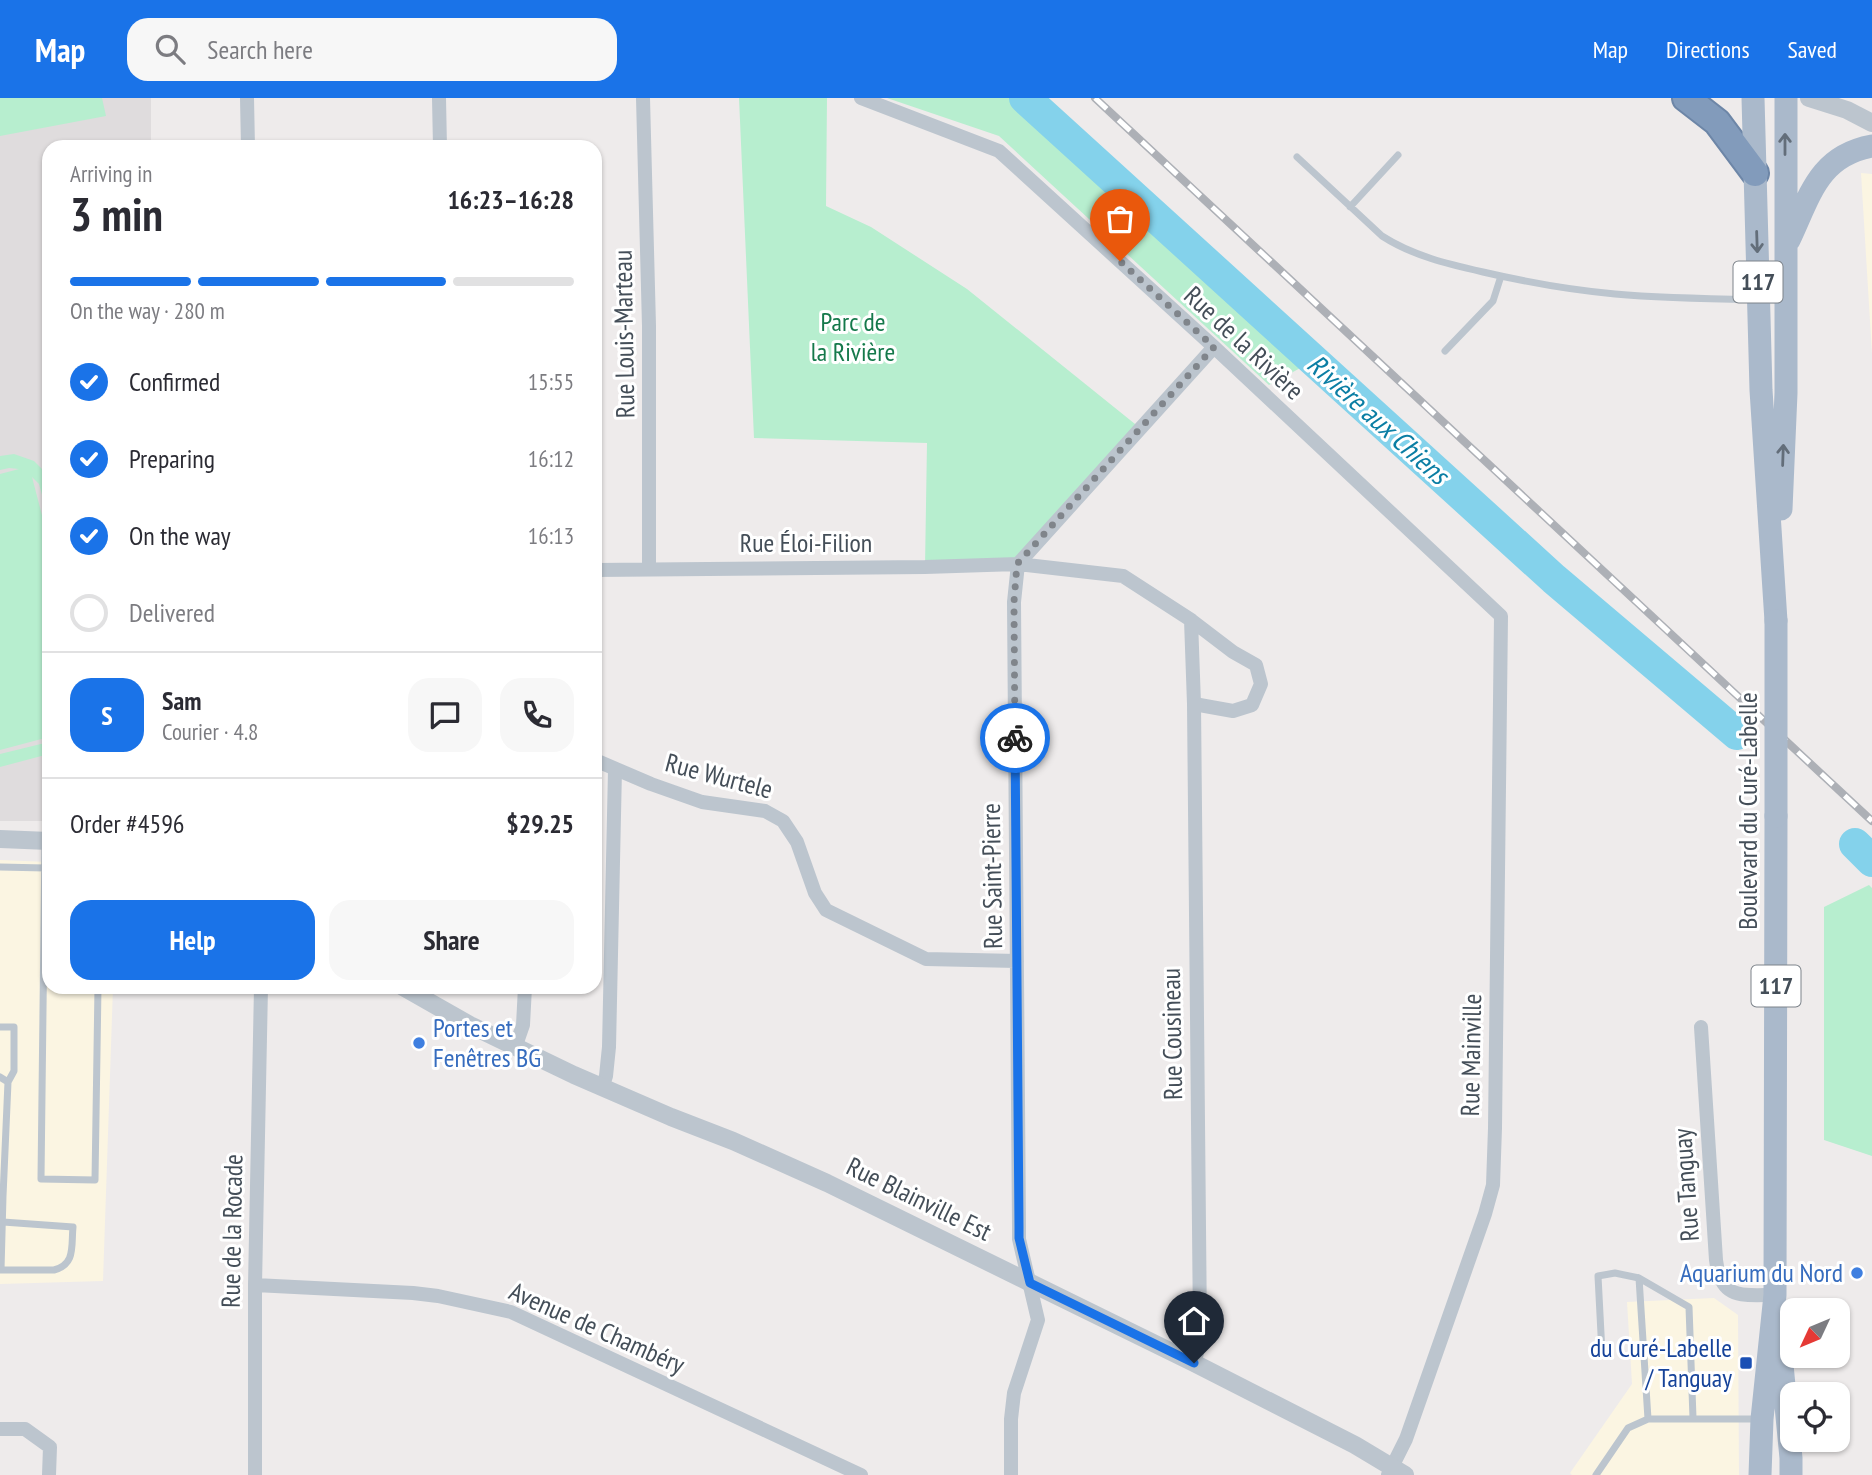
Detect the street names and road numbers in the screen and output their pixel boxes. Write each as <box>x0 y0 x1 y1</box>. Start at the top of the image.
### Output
street label: Rue Louis-Marteau <box>606 250 641 418</box>
road number: 117 <box>1734 262 1782 302</box>
street label: Rue de la Rivière <box>1178 279 1311 407</box>
street label: Rue Éloi-Filion <box>740 526 872 559</box>
street label: Boulevard du Curé-Labelle <box>1731 692 1764 930</box>
street label: Rue Wurtele <box>662 745 776 806</box>
street label: Rue Saint-Pierre <box>974 803 1009 949</box>
road number: 117 <box>1752 966 1800 1006</box>
street label: Rue Cousineau <box>1154 968 1189 1100</box>
street label: Rue Mainville <box>1453 993 1488 1117</box>
street label: Rue Tanguay <box>1665 1127 1706 1243</box>
street label: Rue Blainville Est <box>841 1149 997 1248</box>
street label: Rue de la Rocade <box>214 1154 249 1308</box>
street label: Avenue de Chambéry <box>504 1274 690 1381</box>

